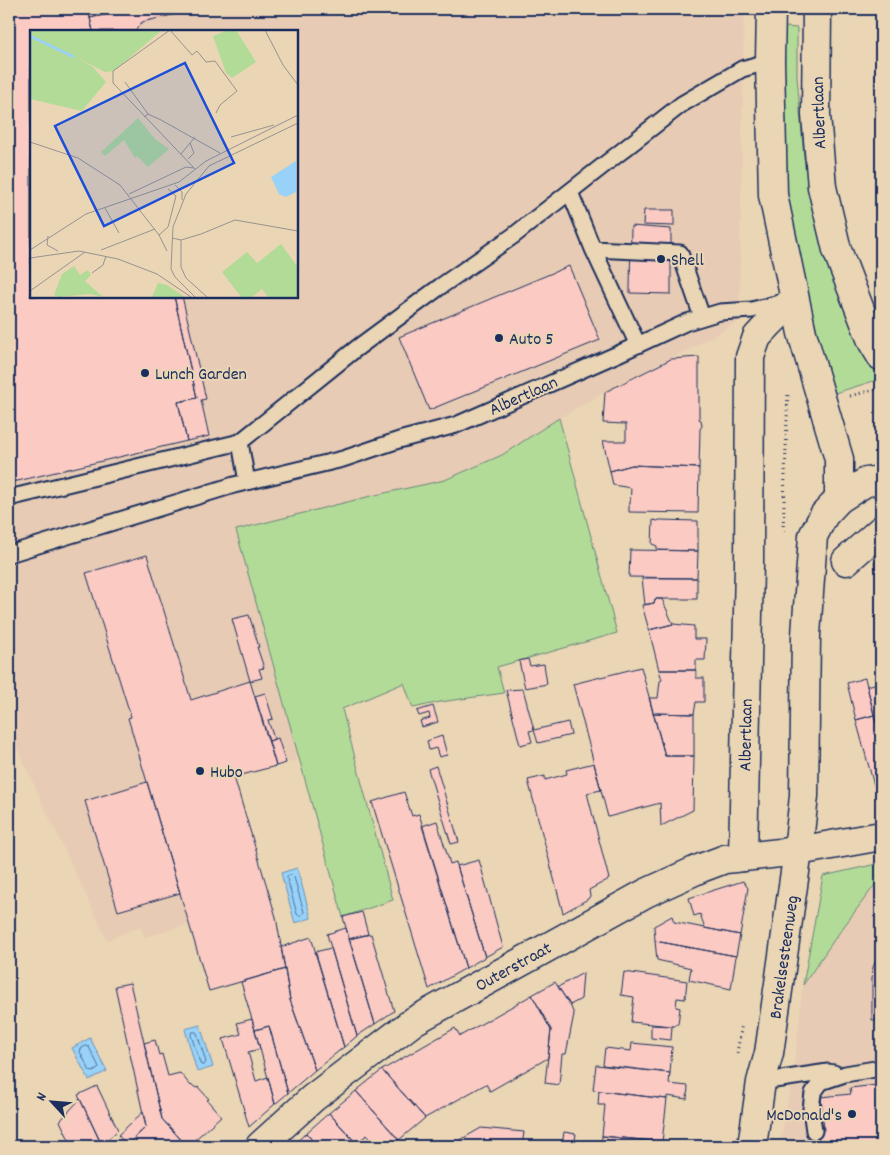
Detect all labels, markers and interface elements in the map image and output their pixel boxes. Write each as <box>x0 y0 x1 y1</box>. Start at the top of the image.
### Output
inset map <box>30 30 298 298</box>
street label: Albertlaan <box>807 76 834 150</box>
place label: Shell <box>671 249 704 274</box>
marker: Shell <box>655 253 667 265</box>
place label: Auto 5 <box>509 328 554 353</box>
marker: Auto 5 <box>493 332 505 344</box>
place label: Lunch Garden <box>155 363 247 388</box>
marker: Lunch Garden <box>139 367 151 379</box>
street label: Albertlaan <box>486 371 562 423</box>
street label: Albertlaan <box>734 699 761 772</box>
place label: Hubo <box>210 761 243 786</box>
marker: Hubo <box>194 765 206 777</box>
street label: Brakelsesteenweg <box>764 894 807 1021</box>
street label: Outerstraat <box>472 937 557 999</box>
north arrow <box>28 1078 78 1128</box>
text: N <box>32 1090 53 1105</box>
place label: McDonald's <box>766 1104 842 1129</box>
marker: McDonald's <box>846 1108 858 1120</box>

